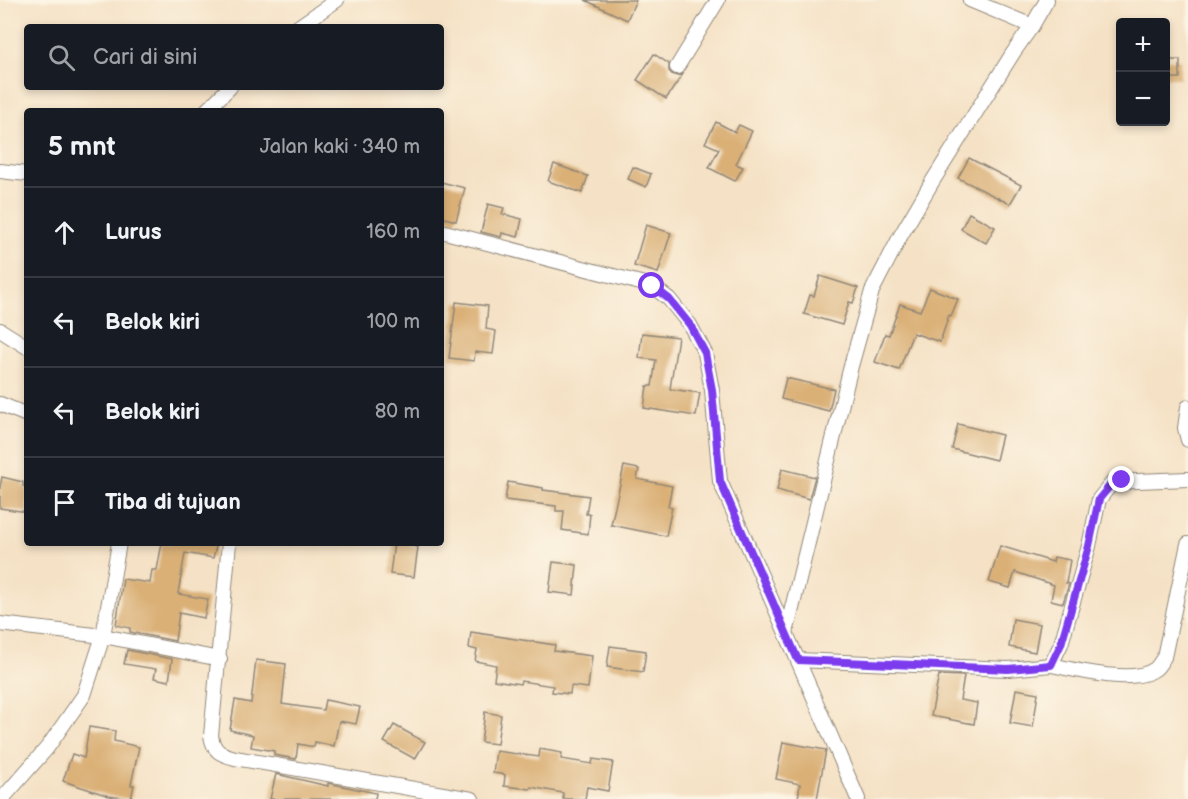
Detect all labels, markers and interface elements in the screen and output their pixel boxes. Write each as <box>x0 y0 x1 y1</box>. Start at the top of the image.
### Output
map controls <box>1116 18 1170 126</box>
button: + <box>1116 18 1170 72</box>
search box <box>24 24 444 90</box>
icon: search <box>45 41 78 74</box>
text: Cari di sini <box>93 44 197 71</box>
button: − <box>1116 72 1170 126</box>
text: 5 mnt <box>48 132 115 163</box>
text: Jalan kaki · 340 m <box>260 135 420 159</box>
icon: ahead <box>48 216 81 249</box>
text: Lurus <box>105 219 161 246</box>
text: 160 m <box>366 220 420 244</box>
route start <box>638 272 664 298</box>
icon: left <box>48 306 81 339</box>
text: Belok kiri <box>105 309 200 336</box>
text: 100 m <box>367 310 420 334</box>
icon: left <box>48 396 81 429</box>
text: Belok kiri <box>105 399 200 426</box>
text: 80 m <box>375 400 420 424</box>
route end <box>1108 466 1134 492</box>
icon: arrive <box>48 486 81 519</box>
text: Tiba di tujuan <box>105 489 241 516</box>

